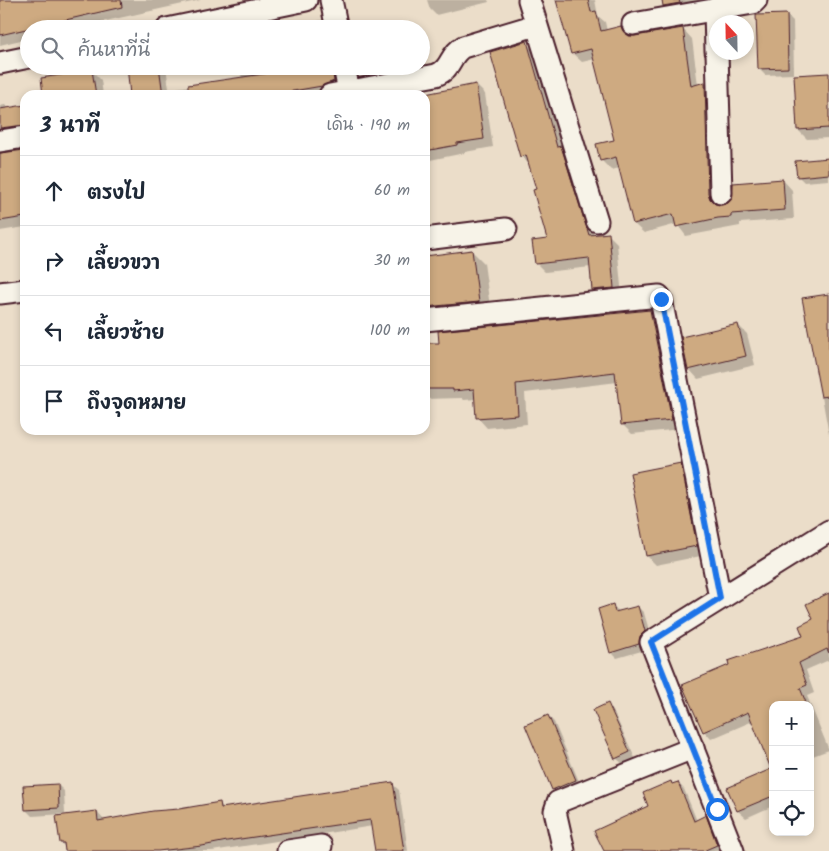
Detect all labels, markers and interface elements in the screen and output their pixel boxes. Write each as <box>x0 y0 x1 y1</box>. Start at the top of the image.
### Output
north arrow <box>709 15 754 60</box>
search box <box>20 20 430 75</box>
icon: search <box>38 34 66 62</box>
text: ค้นหาที่นี่ <box>78 36 150 66</box>
text: 3 นาที <box>40 110 100 143</box>
text: เดิน · 190 m <box>327 113 410 138</box>
icon: ahead <box>40 177 68 205</box>
text: 60 m <box>374 178 410 203</box>
text: ตรงไป <box>87 179 145 209</box>
icon: right <box>40 247 68 275</box>
text: 30 m <box>374 248 410 273</box>
text: เลี้ยวขวา <box>87 249 160 279</box>
route end <box>650 288 673 311</box>
icon: left <box>40 317 68 345</box>
text: 100 m <box>370 318 410 343</box>
text: เลี้ยวซ้าย <box>87 319 164 349</box>
icon: arrive <box>40 387 68 415</box>
text: ถึงจุดหมาย <box>87 389 186 419</box>
map controls <box>769 701 814 836</box>
button: + <box>769 701 814 746</box>
button: − <box>769 746 814 791</box>
button: locate <box>769 791 814 836</box>
route start <box>706 798 729 821</box>

